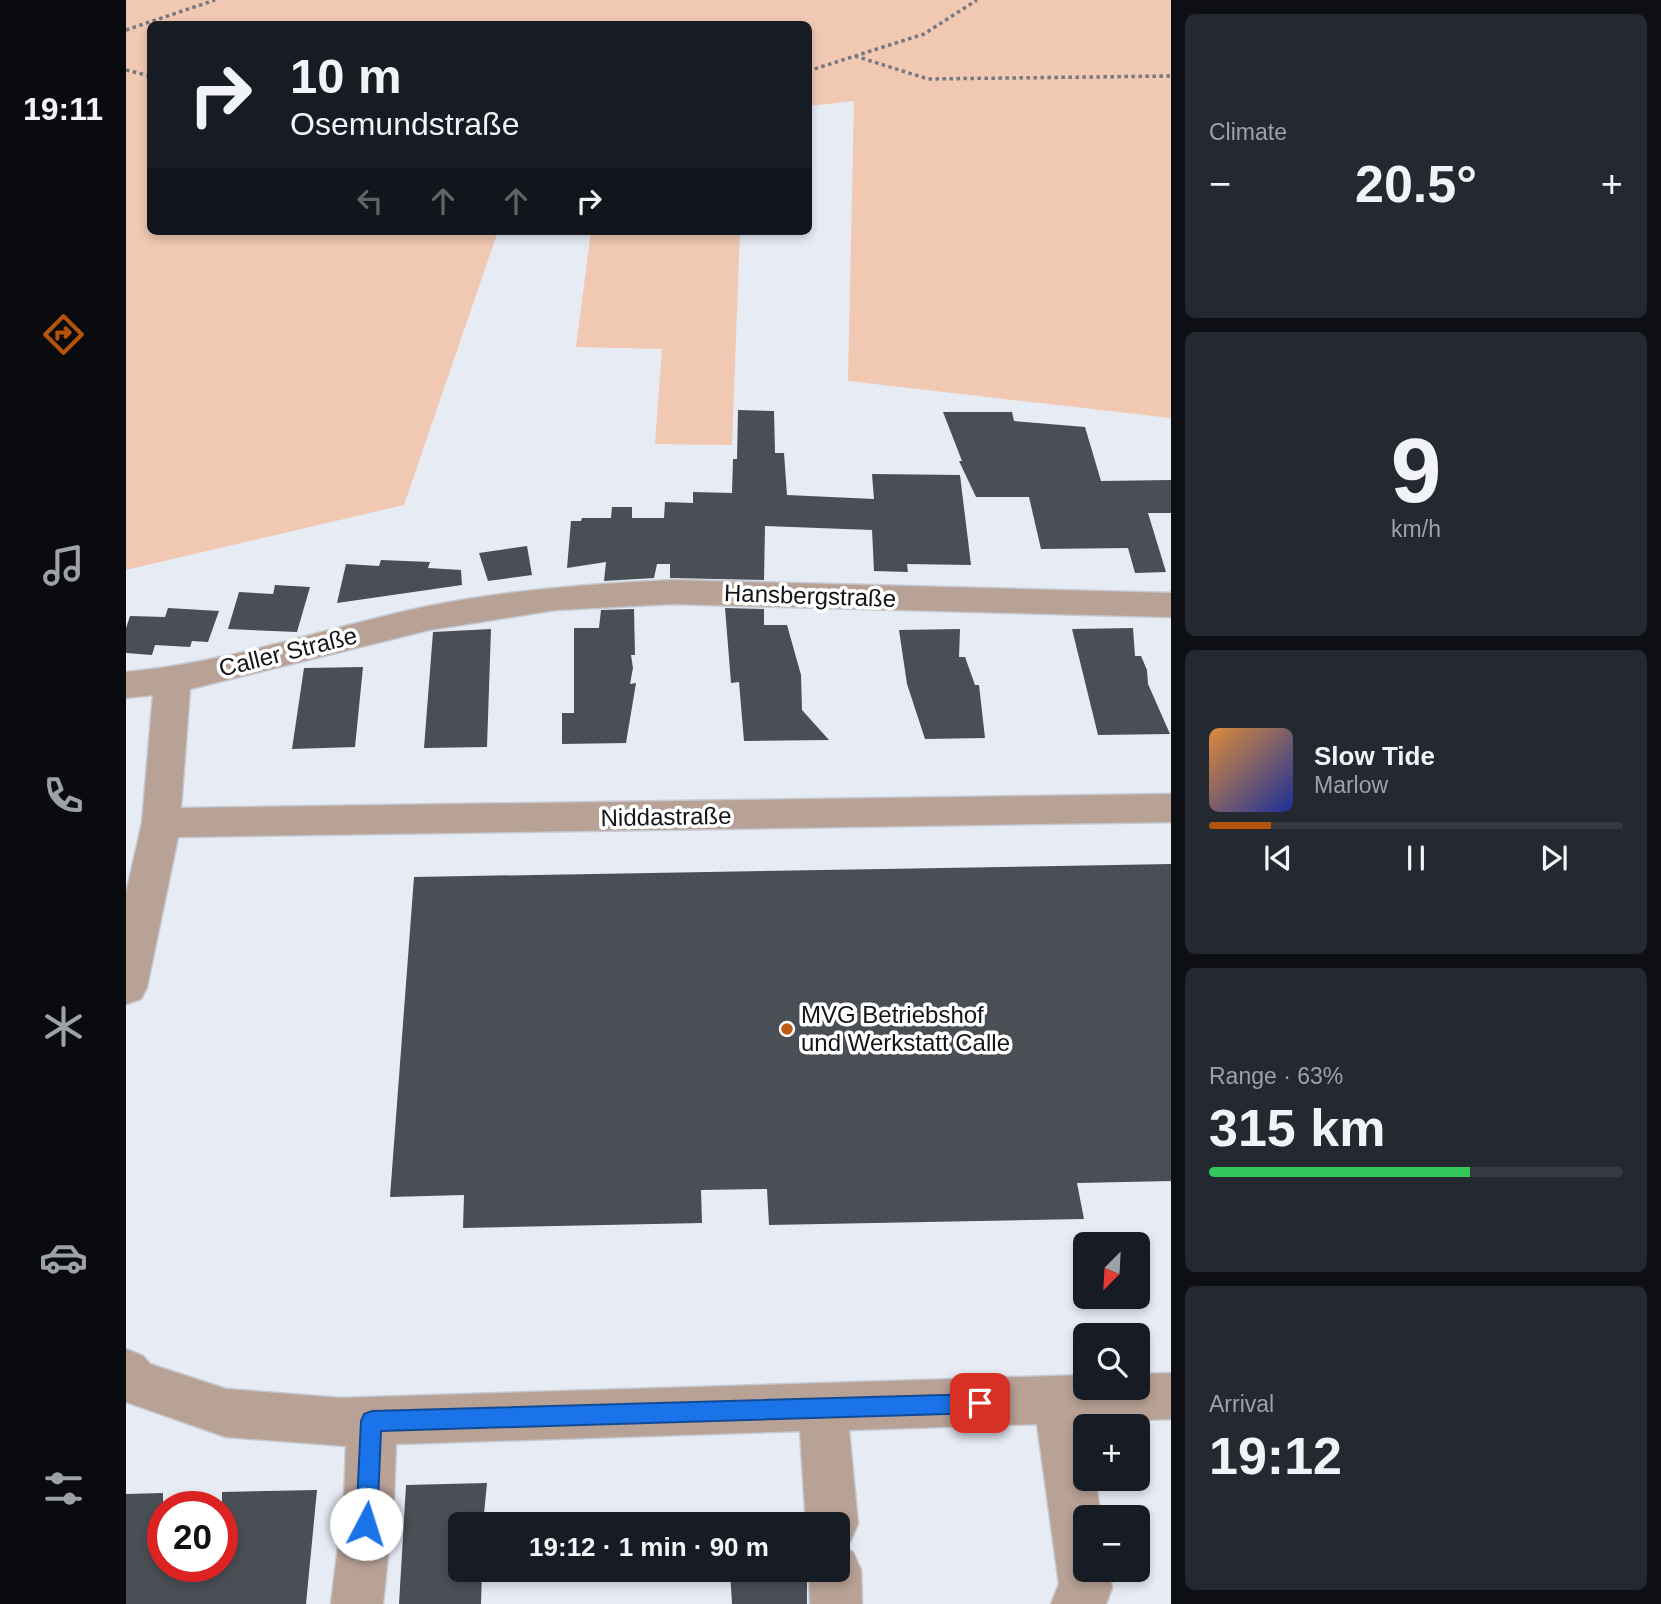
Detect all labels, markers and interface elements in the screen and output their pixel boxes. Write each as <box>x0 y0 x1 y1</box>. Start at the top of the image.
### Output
icon: right <box>175 49 266 140</box>
text: 10 m <box>290 49 402 103</box>
text: 19:11 <box>23 91 103 127</box>
text: Osemundstraße <box>290 106 519 142</box>
text: Climate <box>1209 119 1287 145</box>
text: 20.5° <box>1355 155 1477 213</box>
text: − <box>1209 163 1231 205</box>
text: + <box>1601 163 1623 205</box>
icon: left <box>351 182 389 220</box>
icon: ahead <box>424 182 462 220</box>
icon: ahead <box>497 182 535 220</box>
icon: right <box>570 182 608 220</box>
icon: directions <box>39 310 88 359</box>
text: 9 <box>1391 420 1441 521</box>
text: km/h <box>1391 516 1441 542</box>
icon: music <box>39 541 88 590</box>
street label: Hansbergstraße <box>724 579 896 612</box>
street label: Caller Straße <box>216 621 360 682</box>
text: Slow Tide <box>1314 741 1435 771</box>
icon: phone <box>39 771 88 820</box>
text: Marlow <box>1314 772 1388 798</box>
street label: Niddastraße <box>600 802 732 831</box>
icon: previous <box>1259 839 1297 877</box>
icon: pause <box>1397 839 1435 877</box>
icon: next <box>1535 839 1573 877</box>
place label: MVG Betriebshof und Werkstatt Calle <box>801 1001 1010 1056</box>
icon: climate <box>39 1002 88 1051</box>
marker: MVG Betriebshof und Werkstatt Calle <box>779 1021 795 1037</box>
text: Range · 63% <box>1209 1063 1343 1089</box>
text: 315 km <box>1209 1099 1385 1157</box>
north arrow <box>1073 1232 1150 1309</box>
map controls <box>1073 1232 1150 1582</box>
icon: car <box>39 1233 88 1282</box>
button: search <box>1073 1323 1150 1400</box>
pin <box>950 1373 1010 1433</box>
icon: arrive <box>961 1384 999 1422</box>
text: Arrival <box>1209 1391 1274 1417</box>
button: + <box>1073 1414 1150 1491</box>
text: 19:12 <box>1209 1427 1342 1485</box>
icon: filters <box>39 1464 88 1513</box>
position arrow <box>329 1487 403 1561</box>
speed limit sign: 20 <box>147 1491 238 1582</box>
button: − <box>1073 1505 1150 1582</box>
text: 19:12 · 1 min · 90 m <box>529 1532 769 1562</box>

